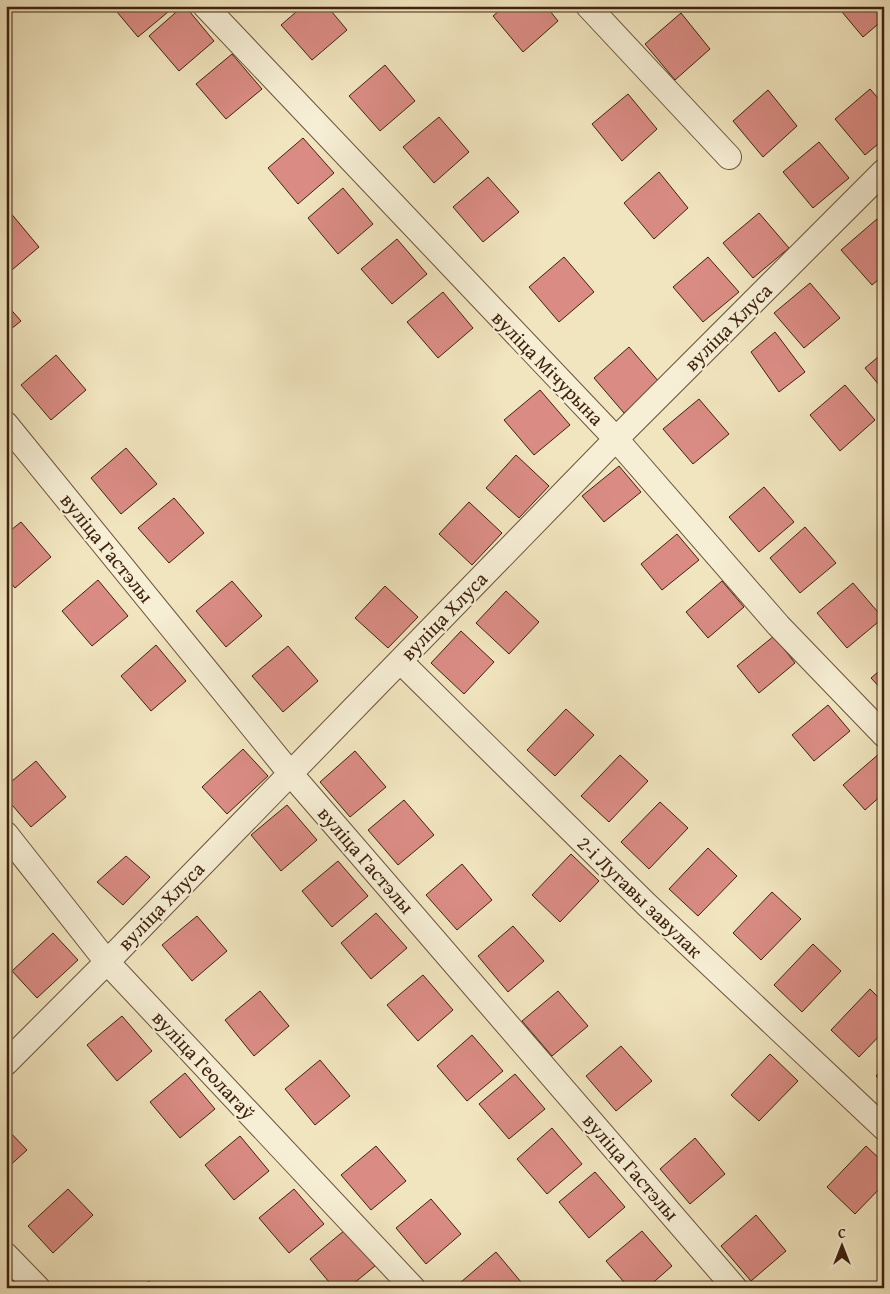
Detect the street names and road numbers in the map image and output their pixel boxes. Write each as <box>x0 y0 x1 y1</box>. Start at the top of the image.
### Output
street label: вуліца Хлуса <box>677 276 778 377</box>
street label: вуліца Мічурына <box>486 304 611 432</box>
street label: вуліца Гастэлы <box>54 486 161 609</box>
street label: вуліца Хлуса <box>394 564 494 667</box>
street label: вуліца Гастэлы <box>311 800 421 920</box>
street label: 2-і Лугавы завулак <box>571 829 710 965</box>
street label: вуліца Хлуса <box>111 854 211 957</box>
street label: вуліца Геолагаў <box>146 1004 263 1126</box>
street label: вуліца Гастэлы <box>576 1107 686 1227</box>

